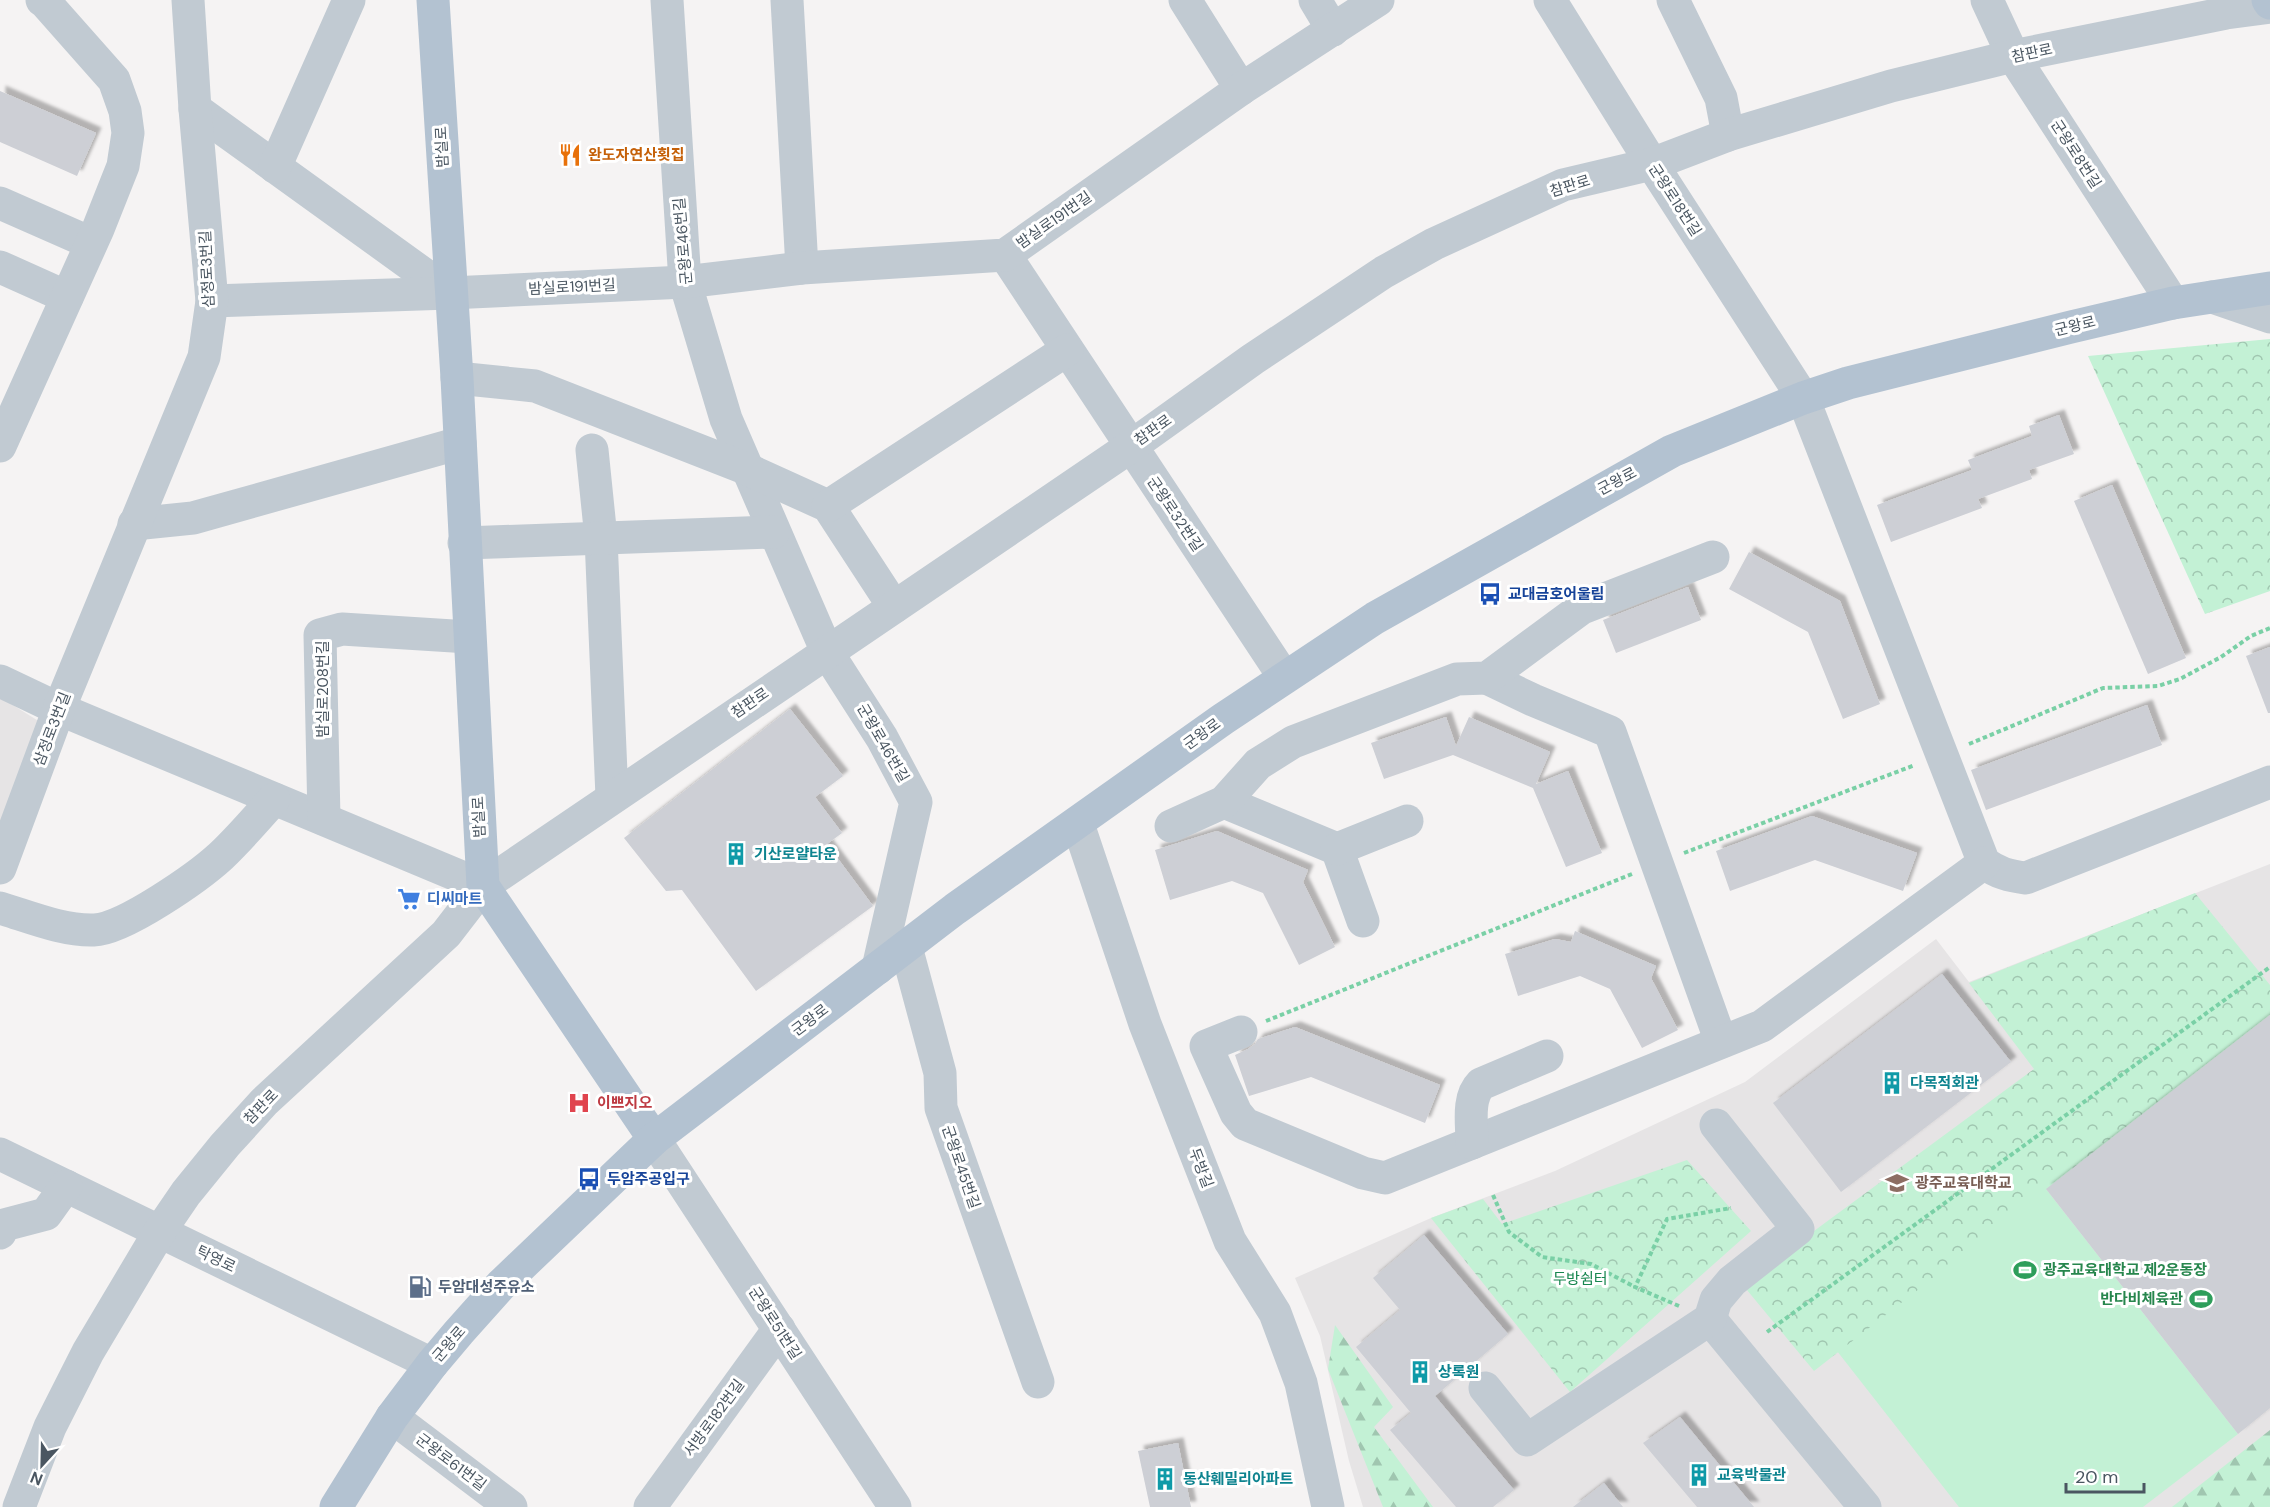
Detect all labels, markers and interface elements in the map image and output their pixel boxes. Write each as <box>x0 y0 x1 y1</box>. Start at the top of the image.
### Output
street label: 참판로 <box>2010 39 2054 67</box>
street label: 군왕로8번길 <box>2046 116 2106 192</box>
street label: 밤실로 <box>431 126 453 168</box>
restaurant icon: 완도자연산횟집 <box>557 142 583 168</box>
place label: 완도자연산횟집 <box>588 145 685 165</box>
street label: 군왕로18번길 <box>1644 160 1706 240</box>
street label: 참판로 <box>1547 170 1593 202</box>
street label: 밤실로191번길 <box>1012 187 1096 253</box>
street label: 군왕로46번길 <box>669 197 697 285</box>
street label: 삼정로3번길 <box>195 230 219 308</box>
street label: 밤실로191번길 <box>528 275 616 299</box>
street label: 군왕로 <box>2052 311 2098 341</box>
street label: 참판로 <box>1130 410 1176 450</box>
street label: 군왕로 <box>1594 462 1640 500</box>
street label: 군왕로32번길 <box>1143 473 1207 555</box>
bus stop icon: 교대금호어울림 <box>1477 581 1503 607</box>
place label: 교대금호어울림 <box>1508 584 1605 604</box>
street label: 밤실로208번길 <box>313 641 333 737</box>
street label: 참판로 <box>727 683 773 723</box>
street label: 삼정로3번길 <box>29 689 75 769</box>
street label: 군왕로46번길 <box>852 700 914 786</box>
street label: 군왕로 <box>1179 714 1225 754</box>
street label: 밤실로 <box>468 796 490 838</box>
building icon: 기산로얄타운 <box>723 841 749 867</box>
place label: 기산로얄타운 <box>754 844 837 864</box>
supermarket icon: 디씨마트 <box>396 886 422 912</box>
place label: 디씨마트 <box>427 889 482 909</box>
street label: 군왕로 <box>787 1000 833 1040</box>
building icon: 다목적회관 <box>1879 1070 1905 1096</box>
place label: 다목적회관 <box>1910 1073 1979 1093</box>
street label: 참판로 <box>239 1085 283 1129</box>
hospital icon: 이쁘지오 <box>566 1090 592 1116</box>
place label: 이쁘지오 <box>597 1093 652 1113</box>
street label: 군왕로45번길 <box>937 1122 985 1212</box>
street label: 두방길 <box>1184 1145 1218 1191</box>
bus stop icon: 두암주공입구 <box>576 1166 602 1192</box>
place label: 두암주공입구 <box>607 1169 690 1189</box>
school or university icon: 광주교육대학교 <box>1884 1170 1910 1196</box>
place label: 광주교육대학교 <box>1915 1173 2012 1193</box>
street label: 탁영로 <box>193 1241 239 1277</box>
sports icon: 광주교육대학교 제2운동장 <box>2012 1257 2038 1283</box>
place label: 광주교육대학교 제2운동장 <box>2043 1260 2207 1280</box>
park label: 두방쉼터 <box>1552 1269 1608 1289</box>
fuel station icon: 두암대성주유소 <box>407 1274 433 1300</box>
place label: 두암대성주유소 <box>438 1277 535 1297</box>
street label: 군왕로51번길 <box>744 1283 806 1363</box>
sports icon: 반다비체육관 <box>2188 1286 2214 1312</box>
place label: 반다비체육관 <box>2100 1289 2183 1309</box>
street label: 군왕로 <box>428 1322 470 1366</box>
building icon: 상록원 <box>1407 1359 1433 1385</box>
place label: 상록원 <box>1438 1362 1479 1382</box>
street label: 서방로182번길 <box>679 1375 749 1461</box>
street label: 군왕로61번길 <box>412 1429 490 1495</box>
north arrow <box>12 1435 72 1495</box>
scale bar <box>2066 1456 2144 1494</box>
building icon: 교육박물관 <box>1686 1462 1712 1488</box>
place label: 교육박물관 <box>1717 1465 1786 1485</box>
text: 20 m <box>2075 1465 2118 1489</box>
building icon: 동산훼밀리아파트 <box>1152 1466 1178 1492</box>
text: N <box>27 1467 46 1490</box>
place label: 동산훼밀리아파트 <box>1183 1469 1294 1489</box>

